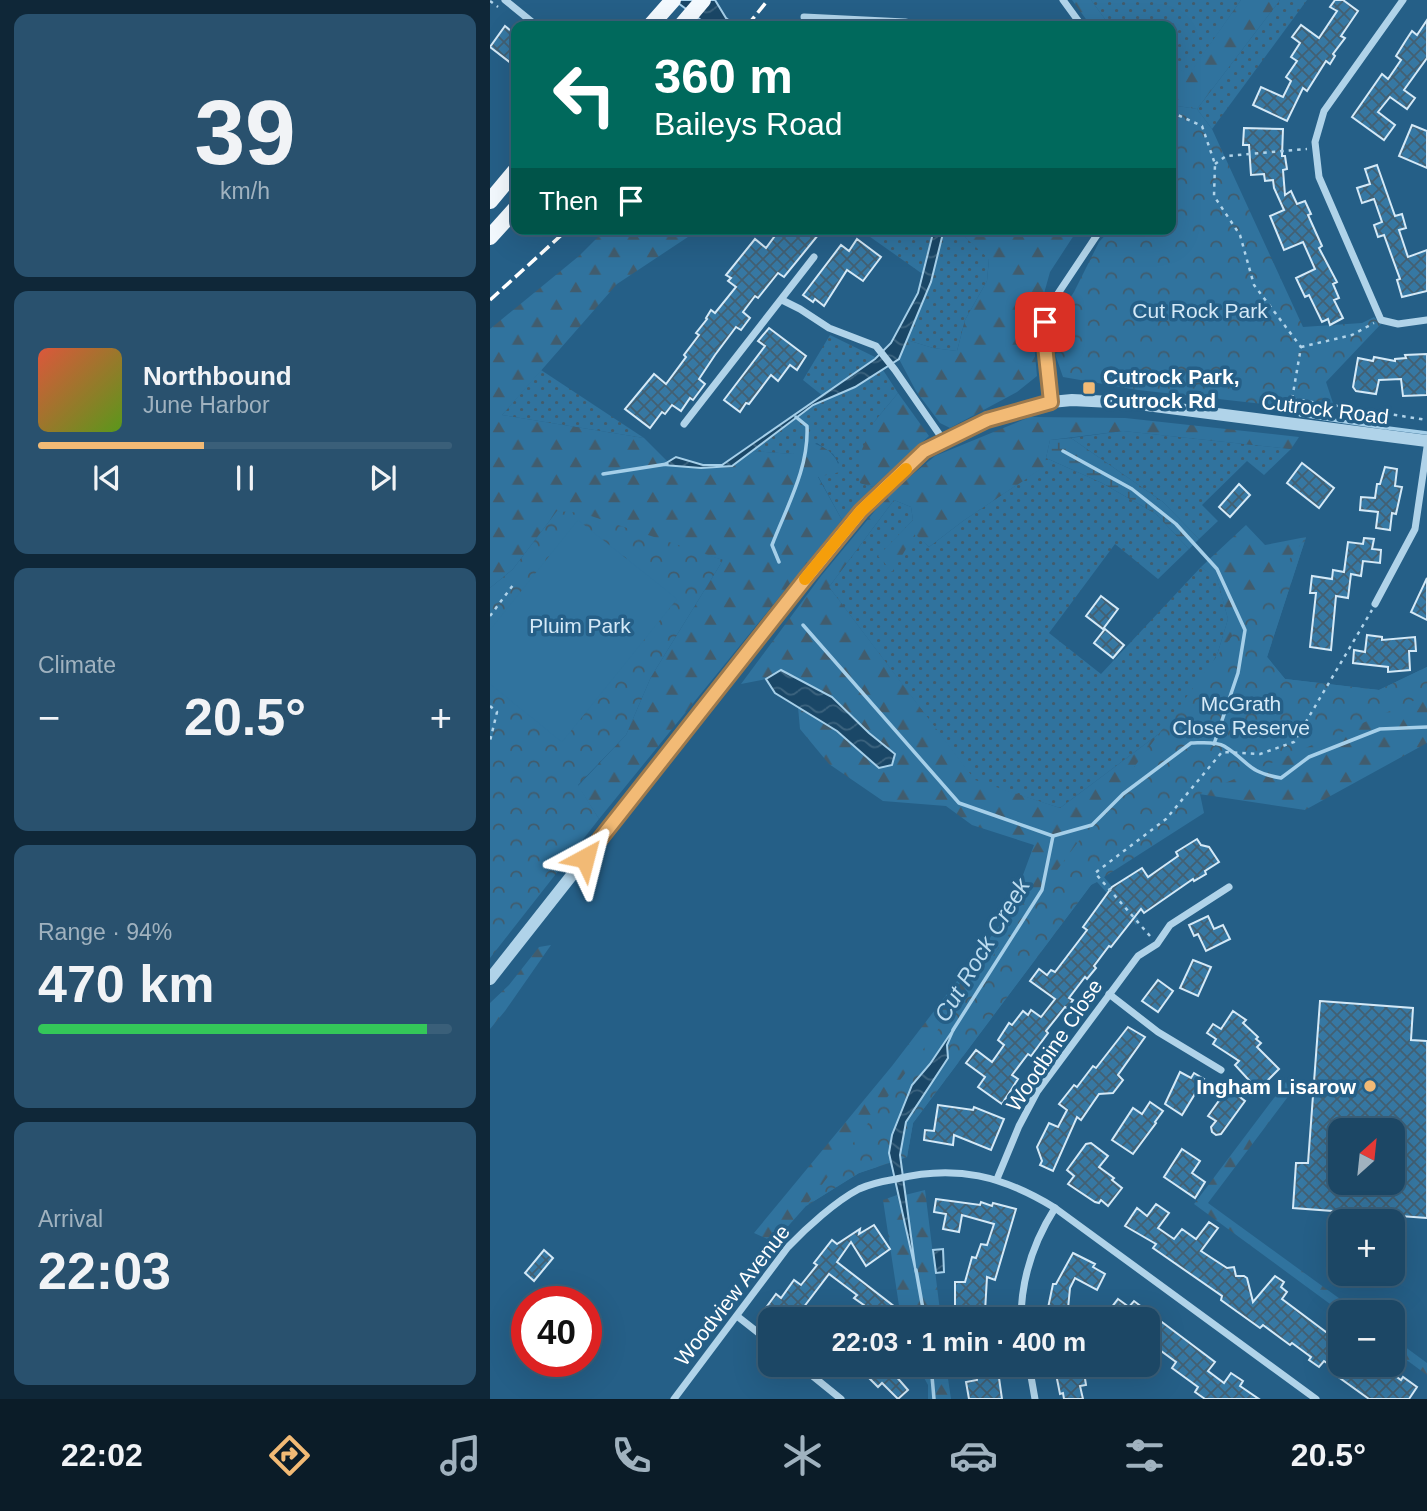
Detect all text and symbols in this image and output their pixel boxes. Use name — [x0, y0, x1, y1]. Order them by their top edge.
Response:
icon: left — [539, 49, 630, 140]
text: 360 m — [654, 49, 793, 103]
text: 39 — [194, 82, 296, 183]
text: Baileys Road — [654, 106, 843, 142]
text: km/h — [220, 178, 270, 204]
icon: arrive — [612, 182, 650, 220]
text: Then — [539, 186, 598, 216]
pin — [1015, 292, 1075, 352]
park label: Cut Rock Park — [1132, 299, 1268, 322]
icon: arrive — [1026, 303, 1064, 341]
text: Northbound — [143, 361, 292, 391]
place label: Cutrock Park, Cutrock Rd — [1103, 365, 1240, 412]
marker: Cutrock Park, Cutrock Rd — [1081, 380, 1097, 396]
street label: Cutrock Road — [1260, 390, 1390, 428]
text: June Harbor — [143, 392, 270, 418]
icon: previous — [88, 459, 126, 497]
icon: pause — [226, 459, 264, 497]
icon: next — [364, 459, 402, 497]
park label: Pluim Park — [529, 614, 631, 637]
text: Climate — [38, 652, 116, 678]
text: 20.5° — [184, 688, 306, 746]
park label: McGrath Close Reserve — [1172, 692, 1310, 739]
text: − — [38, 697, 60, 739]
text: + — [430, 697, 452, 739]
position arrow — [548, 821, 622, 895]
water label: Cut Rock Creek — [929, 872, 1036, 1026]
text: Range · 94% — [38, 919, 172, 945]
text: 470 km — [38, 955, 214, 1013]
street label: Woodbine Close — [1001, 975, 1107, 1115]
place label: Ingham Lisarow — [1196, 1075, 1357, 1098]
marker: Ingham Lisarow — [1362, 1078, 1378, 1094]
north arrow — [1328, 1118, 1405, 1195]
map controls — [1328, 1118, 1405, 1377]
text: Arrival — [38, 1206, 103, 1232]
button: + — [1328, 1209, 1405, 1286]
street label: Woodview Avenue — [670, 1220, 794, 1370]
text: 22:03 — [38, 1242, 171, 1300]
speed limit sign: 40 — [511, 1286, 602, 1377]
button: − — [1328, 1300, 1405, 1377]
text: 22:03 · 1 min · 400 m — [832, 1327, 1086, 1357]
icon: directions — [265, 1431, 314, 1480]
icon: music — [436, 1431, 485, 1480]
icon: phone — [607, 1431, 656, 1480]
icon: climate — [778, 1431, 827, 1480]
icon: car — [949, 1431, 998, 1480]
icon: filters — [1120, 1431, 1169, 1480]
text: 22:02 — [61, 1437, 143, 1473]
text: 20.5° — [1291, 1437, 1366, 1473]

